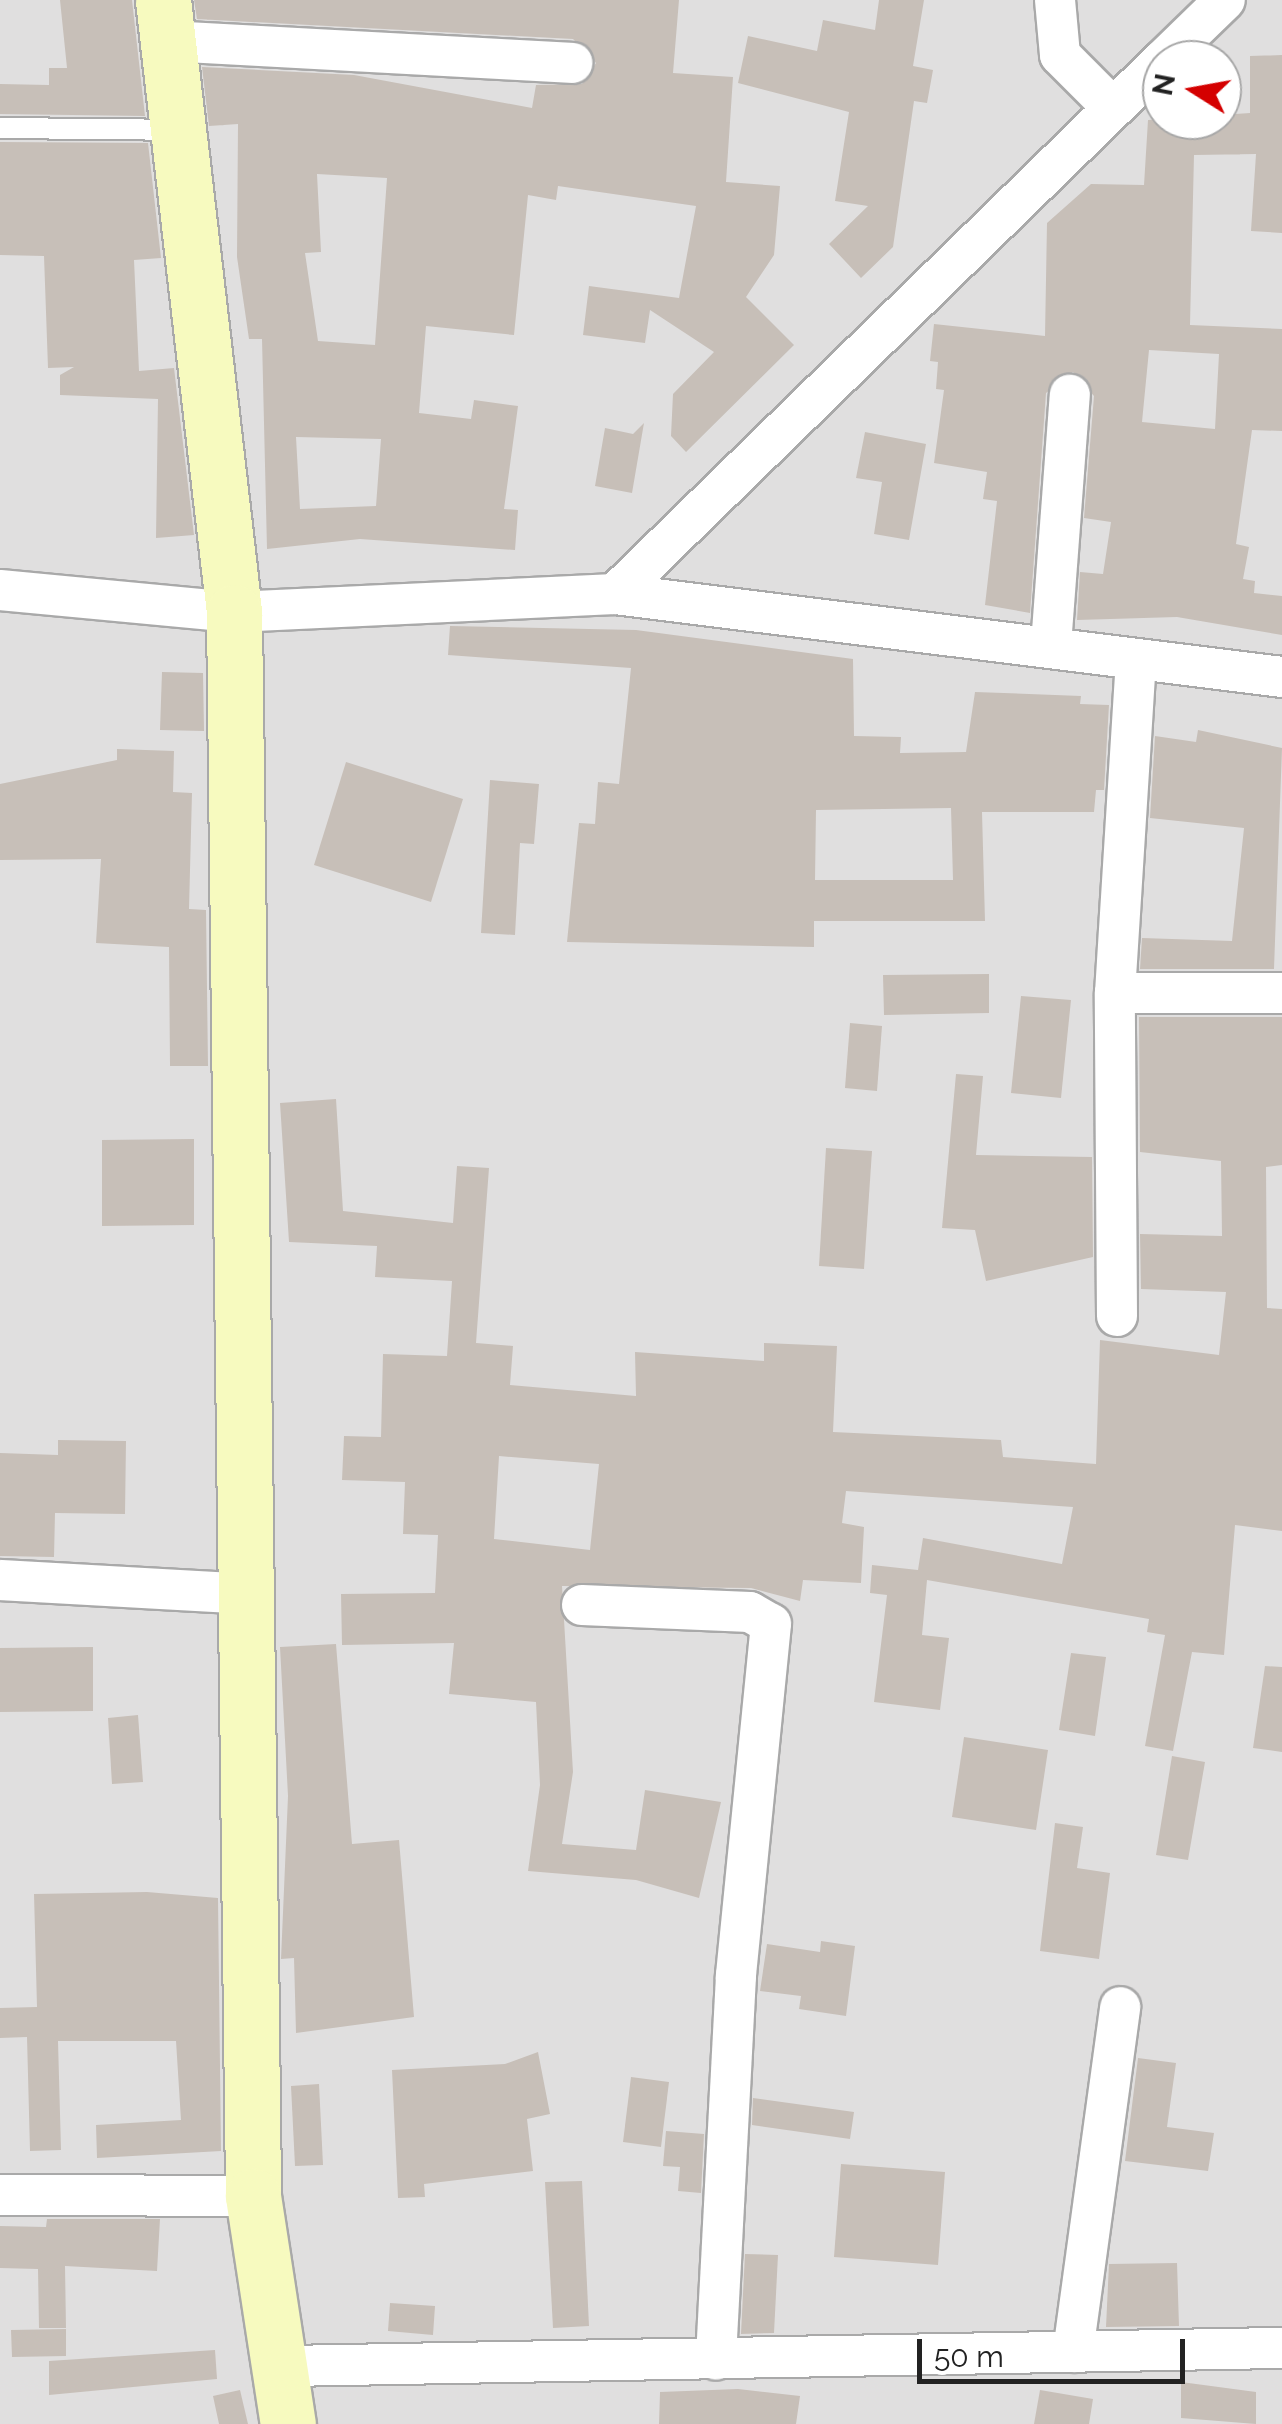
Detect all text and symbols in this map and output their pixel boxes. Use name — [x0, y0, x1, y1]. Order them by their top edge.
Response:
north arrow — [1142, 40, 1242, 140]
text: N — [1146, 71, 1182, 98]
scale bar — [922, 2319, 1190, 2381]
text: 50 m — [934, 2339, 1004, 2374]

